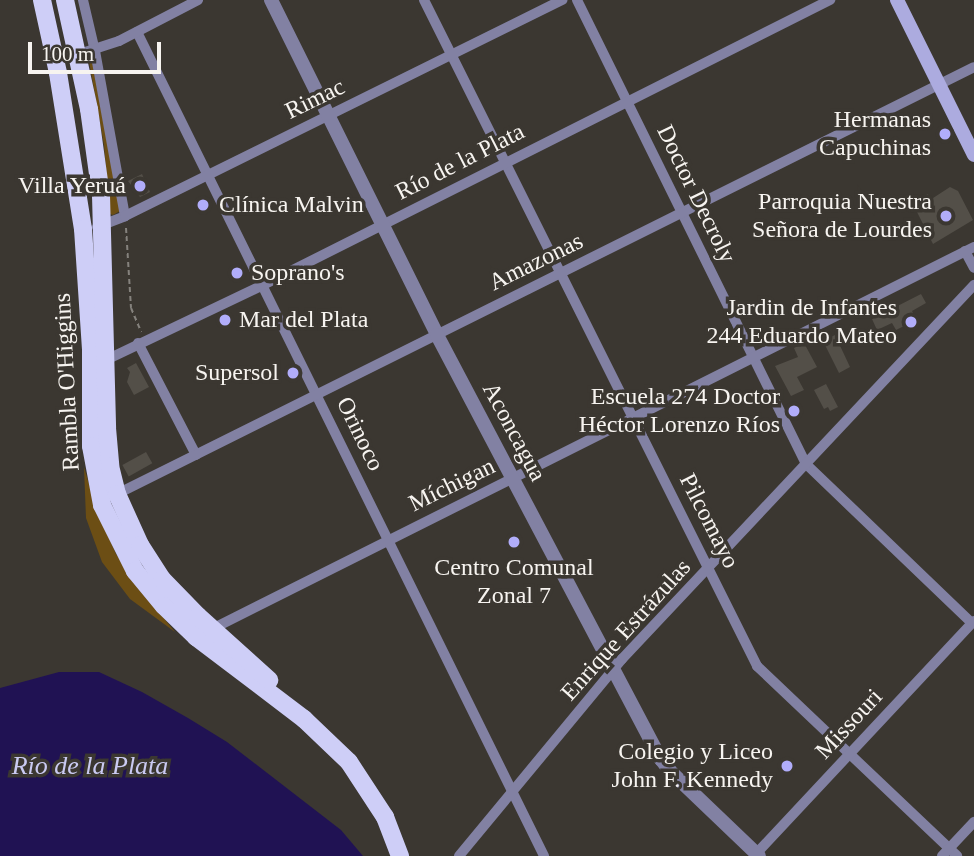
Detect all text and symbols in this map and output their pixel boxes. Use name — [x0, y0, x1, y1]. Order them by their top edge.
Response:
scale bar — [32, 28, 164, 72]
text: 100 m — [41, 42, 94, 66]
street label: Rimac — [281, 72, 349, 126]
place label: Hermanas Capuchinas — [819, 106, 931, 162]
street label: Río de la Plata — [391, 117, 529, 207]
street label: Doctor Decroly — [650, 120, 742, 268]
marker: Hermanas Capuchinas — [937, 126, 953, 142]
place label: Villa Yeruá — [17, 172, 126, 200]
marker: Villa Yeruá — [132, 178, 148, 194]
place label: Parroquia Nuestra Señora de Lourdes — [752, 188, 932, 244]
place label: Clínica Malvin — [219, 191, 364, 219]
marker: Clínica Malvin — [193, 195, 213, 215]
marker: Parroquia Nuestra Señora de Lourdes — [938, 208, 954, 224]
street label: Amazonas — [484, 227, 588, 297]
place label: Soprano's — [251, 259, 345, 287]
marker: Soprano's — [229, 265, 245, 281]
street label: Rambla O'Higgins — [48, 292, 86, 472]
place label: Jardin de Infantes 244 Eduardo Mateo — [706, 294, 897, 350]
place label: Mar del Plata — [239, 306, 368, 334]
marker: Mar del Plata — [217, 312, 233, 328]
marker: Jardin de Infantes 244 Eduardo Mateo — [903, 314, 919, 330]
place label: Supersol — [195, 359, 279, 387]
marker: Supersol — [285, 365, 301, 381]
street label: Aconcagua — [476, 378, 552, 486]
place label: Escuela 274 Doctor Héctor Lorenzo Ríos — [579, 383, 780, 439]
street label: Orinoco — [330, 392, 390, 476]
marker: Escuela 274 Doctor Héctor Lorenzo Ríos — [786, 403, 802, 419]
street label: Míchigan — [404, 452, 500, 518]
street label: Pilcomayo — [673, 469, 745, 573]
marker: Centro Comunal Zonal 7 — [506, 534, 522, 550]
street label: Enrique Estrázulas — [555, 553, 697, 707]
place label: Centro Comunal Zonal 7 — [434, 554, 594, 610]
street label: Missouri — [809, 683, 889, 765]
place label: Colegio y Liceo John F. Kennedy — [612, 738, 773, 794]
water label: Río de la Plata — [12, 750, 168, 782]
marker: Colegio y Liceo John F. Kennedy — [779, 758, 795, 774]

